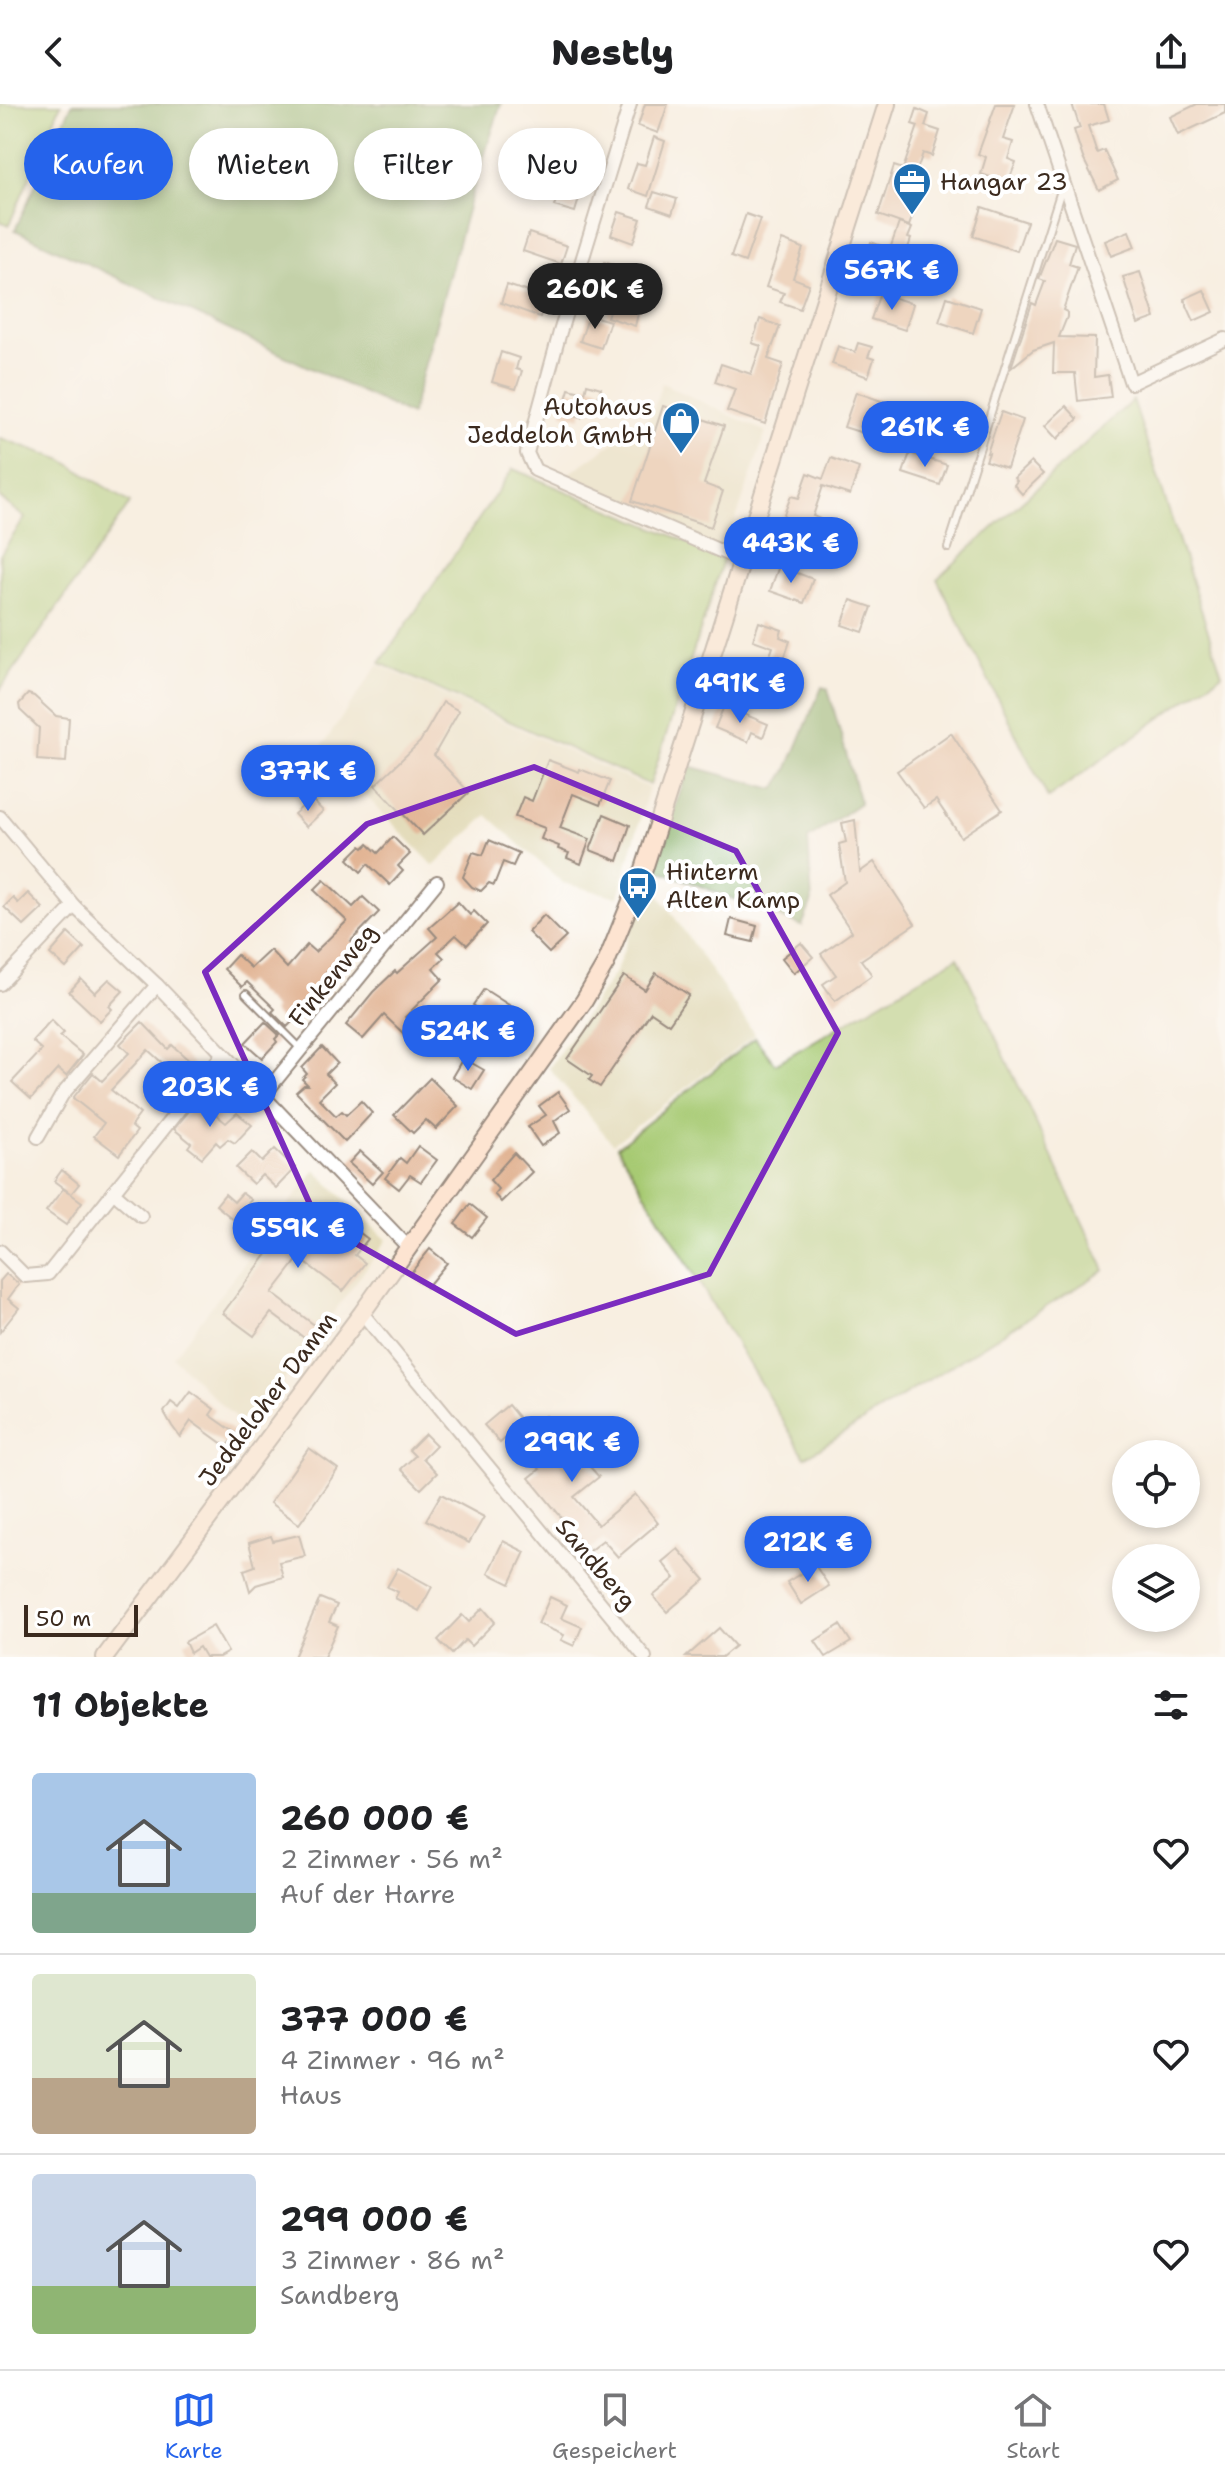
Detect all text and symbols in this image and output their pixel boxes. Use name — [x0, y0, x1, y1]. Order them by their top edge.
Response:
text: Nestly — [551, 28, 674, 77]
icon: back — [32, 30, 76, 74]
icon: share — [1149, 30, 1193, 74]
chip: Kaufen — [24, 128, 173, 200]
chip: Mieten — [189, 128, 338, 200]
chip: Filter — [354, 128, 482, 200]
chip: Neu — [498, 128, 606, 200]
office icon: Hangar 23 — [891, 161, 933, 216]
place label: Hangar 23 — [940, 166, 1068, 198]
pin: 567K € — [827, 244, 957, 312]
text: 567K € — [844, 252, 940, 287]
pin: 260K € — [530, 263, 660, 331]
text: 260K € — [546, 271, 644, 306]
place label: Autohaus Jeddeloh GmbH — [467, 391, 653, 451]
shop icon: Autohaus Jeddeloh GmbH — [660, 400, 702, 455]
pin: 261K € — [860, 401, 990, 469]
text: 261K € — [880, 409, 970, 444]
pin: 443K € — [726, 517, 856, 585]
text: 443K € — [742, 525, 840, 560]
pin: 491K € — [675, 657, 805, 725]
text: 491K € — [694, 665, 786, 700]
pin: 377K € — [243, 745, 373, 813]
text: 377K € — [259, 753, 357, 788]
place label: Hinterm Alten Kamp — [666, 856, 800, 916]
bus stop icon: Hinterm Alten Kamp — [617, 865, 659, 920]
street label: Finkenweg — [282, 917, 384, 1033]
pin: 524K € — [403, 1005, 533, 1073]
text: 524K € — [420, 1013, 516, 1048]
pin: 203K € — [145, 1061, 275, 1129]
text: 203K € — [161, 1069, 259, 1104]
pin: 559K € — [233, 1202, 363, 1270]
text: 559K € — [251, 1210, 345, 1245]
street label: Jeddeloher Damm — [192, 1305, 344, 1493]
pin: 299K € — [507, 1416, 637, 1484]
text: 299K € — [523, 1424, 621, 1459]
map controls — [1112, 1440, 1200, 1632]
button: locate — [1112, 1440, 1200, 1528]
street label: Sandberg — [548, 1512, 644, 1616]
pin: 212K € — [743, 1516, 873, 1584]
text: 212K € — [762, 1524, 854, 1559]
button: layers — [1112, 1544, 1200, 1632]
scale bar — [24, 1601, 138, 1637]
text: 50 m — [36, 1604, 91, 1633]
text: 11 Objekte — [32, 1682, 209, 1728]
icon: filters — [1149, 1683, 1193, 1727]
text: 260 000 € — [280, 1795, 469, 1841]
icon: home — [96, 1805, 192, 1901]
icon: heart — [1149, 1831, 1193, 1875]
text: 2 Zimmer · 56 m² — [280, 1841, 503, 1876]
text: Auf der Harre — [280, 1876, 456, 1911]
text: 377 000 € — [280, 1996, 468, 2042]
icon: home — [96, 2006, 192, 2102]
icon: heart — [1149, 2032, 1193, 2076]
text: 4 Zimmer · 96 m² — [280, 2042, 505, 2077]
text: Haus — [280, 2077, 342, 2112]
text: 299 000 € — [280, 2196, 468, 2242]
icon: home — [96, 2206, 192, 2302]
icon: heart — [1149, 2232, 1193, 2276]
text: 3 Zimmer · 86 m² — [280, 2242, 505, 2277]
text: Sandberg — [280, 2277, 399, 2312]
tab: Karte — [165, 2388, 223, 2465]
tab: Gespeichert — [552, 2388, 677, 2465]
tab: Start — [1006, 2388, 1060, 2465]

